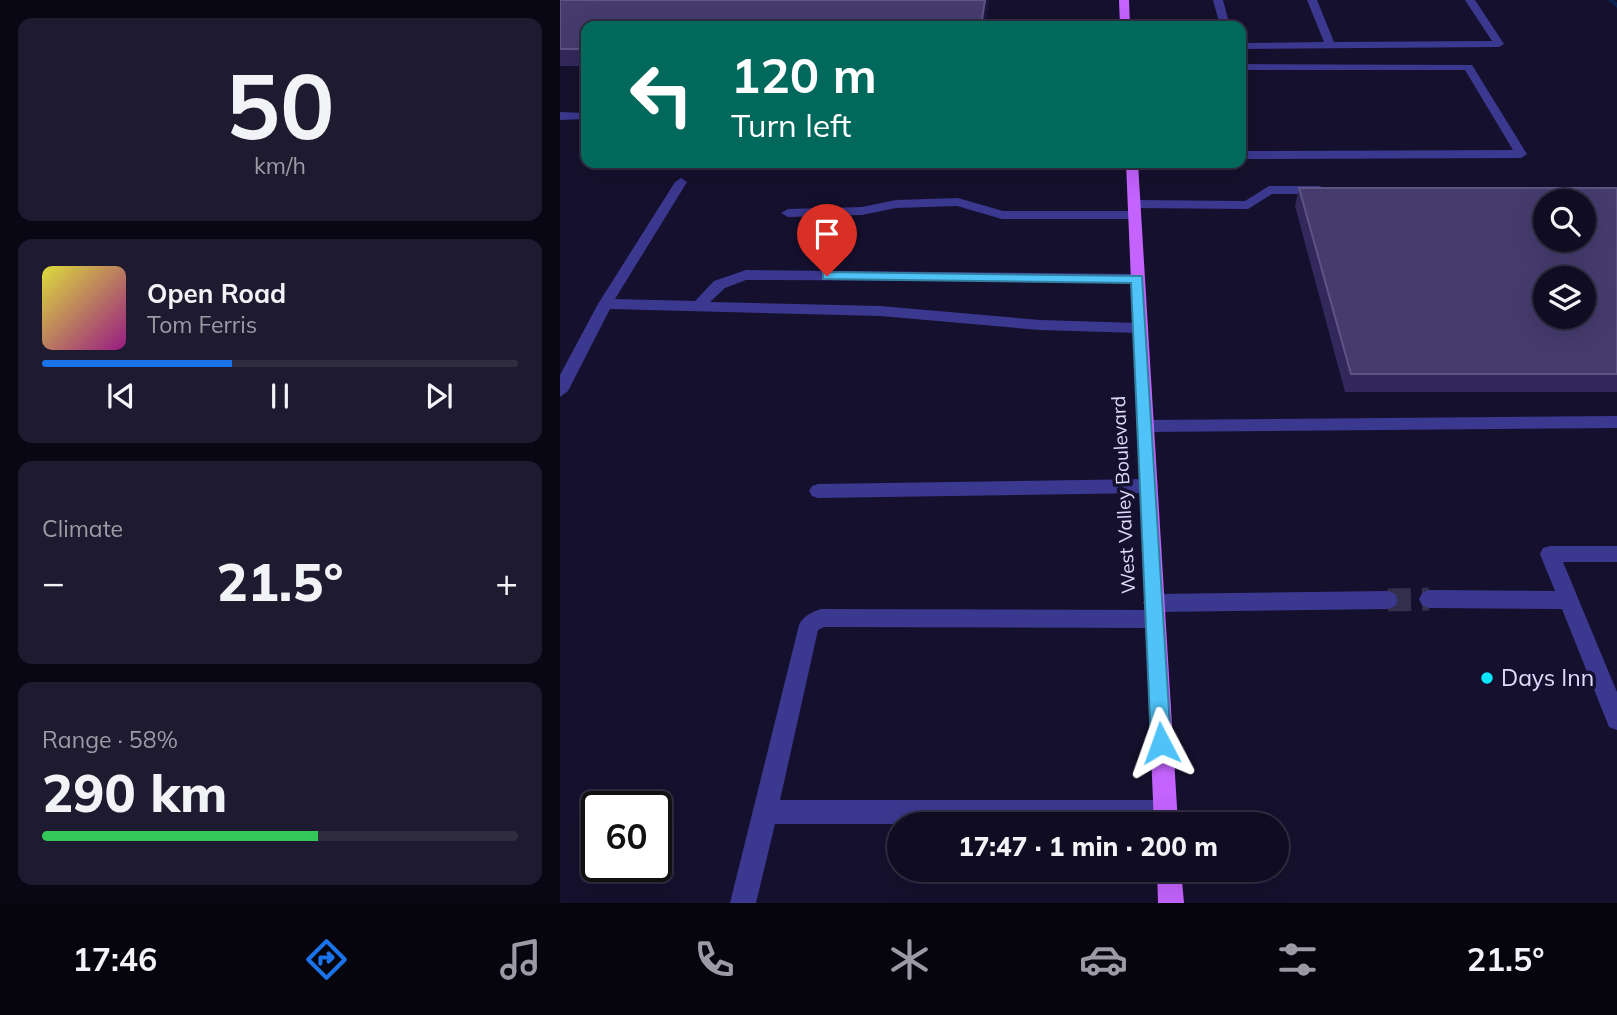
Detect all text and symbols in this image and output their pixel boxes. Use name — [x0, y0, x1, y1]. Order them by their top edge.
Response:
text: 120 m — [731, 44, 877, 105]
text: 50 — [225, 48, 335, 162]
icon: left — [616, 49, 707, 140]
text: Turn left — [731, 105, 851, 145]
text: km/h — [254, 151, 306, 180]
map controls — [1533, 189, 1596, 329]
button: search — [1533, 189, 1596, 252]
pin — [797, 204, 857, 276]
icon: arrive — [808, 215, 846, 253]
button: layers — [1533, 266, 1596, 329]
text: Open Road — [147, 277, 286, 310]
text: Tom Ferris — [147, 310, 257, 339]
icon: previous — [102, 377, 140, 415]
icon: pause — [261, 377, 299, 415]
icon: next — [420, 377, 458, 415]
street label: West Valley Boulevard — [1106, 395, 1140, 595]
text: Climate — [42, 514, 123, 543]
text: 21.5° — [216, 549, 344, 614]
text: − — [42, 558, 65, 606]
text: + — [495, 558, 518, 606]
place label: Days Inn — [1501, 663, 1594, 692]
marker: Days Inn — [1479, 670, 1495, 686]
position arrow — [1124, 706, 1198, 780]
text: Range · 58% — [42, 725, 178, 754]
text: 290 km — [42, 760, 227, 825]
speed limit sign: 60 — [581, 791, 672, 882]
text: 17:47 · 1 min · 200 m — [958, 830, 1218, 863]
icon: directions — [302, 935, 351, 984]
icon: music — [496, 935, 545, 984]
icon: phone — [690, 935, 739, 984]
icon: climate — [885, 935, 934, 984]
icon: car — [1079, 935, 1128, 984]
icon: filters — [1273, 935, 1322, 984]
text: 17:46 — [73, 939, 157, 979]
text: 21.5° — [1467, 939, 1544, 979]

